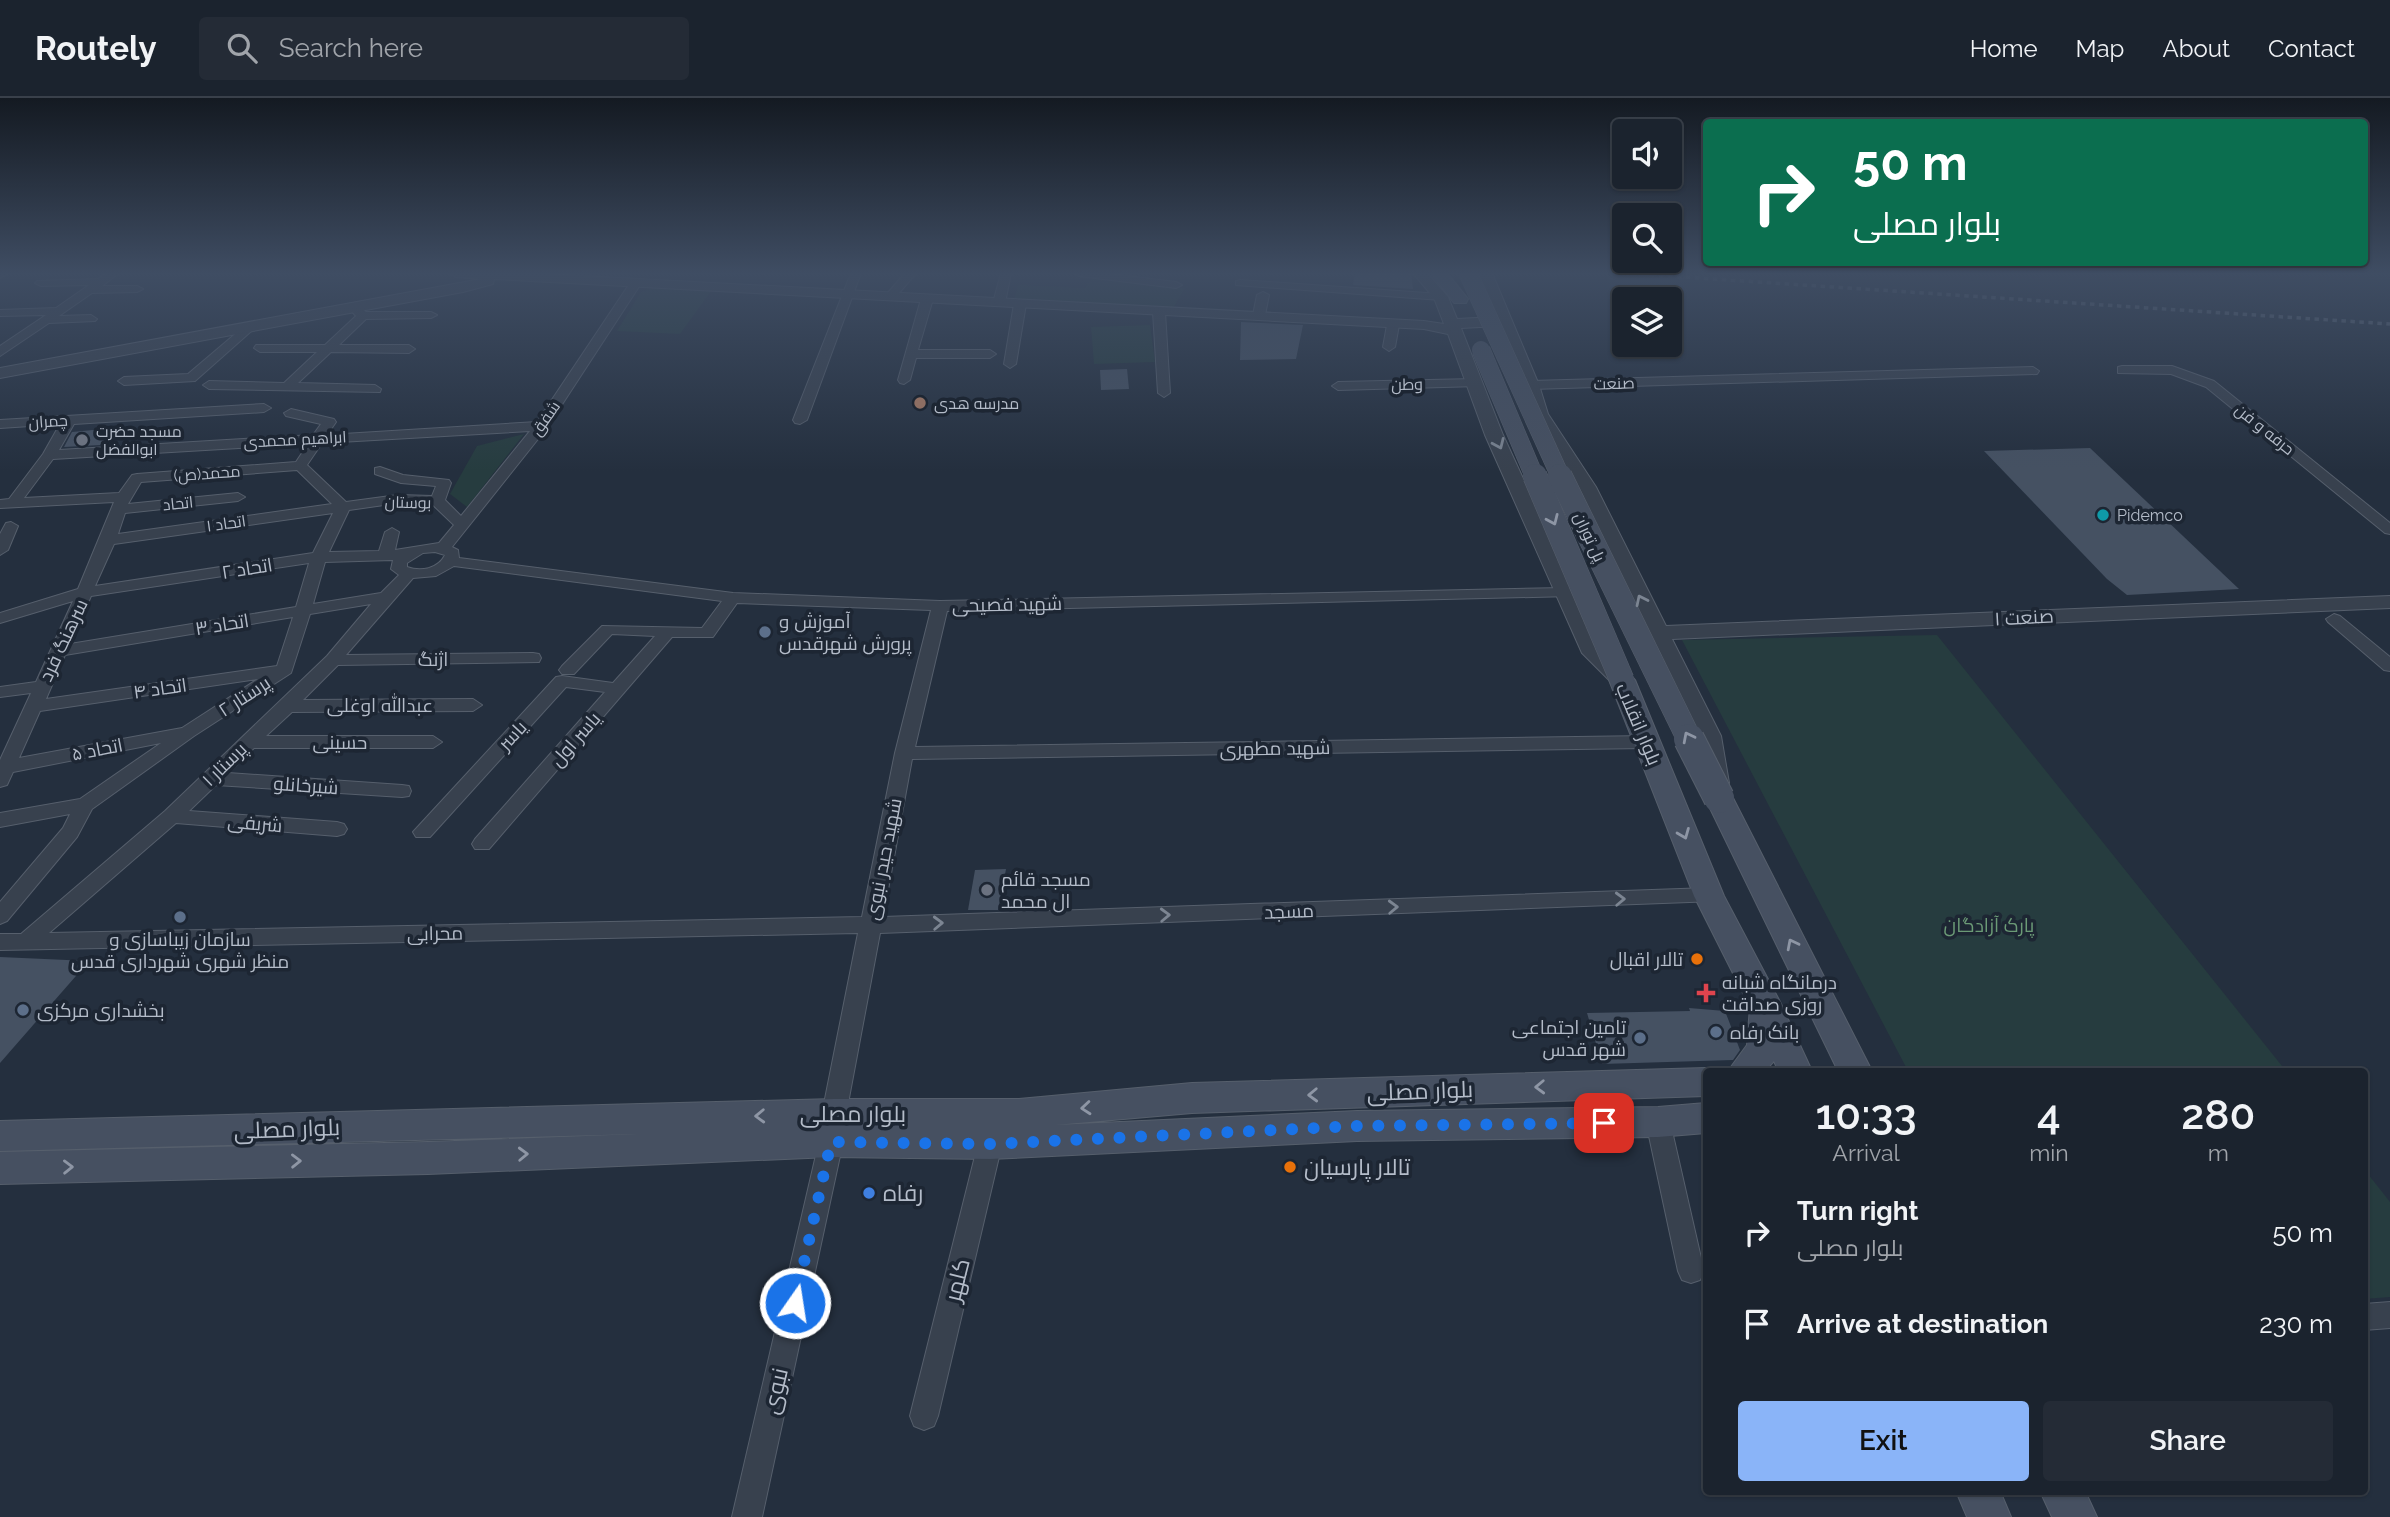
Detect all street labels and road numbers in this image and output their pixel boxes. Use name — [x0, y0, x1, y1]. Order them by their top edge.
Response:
street label: صنعت — [1593, 373, 1635, 394]
street label: وطن — [1391, 375, 1423, 395]
street label: شفق — [527, 397, 565, 440]
street label: حرفه و فن — [2231, 400, 2298, 460]
street label: چمران — [28, 411, 69, 434]
street label: ابراهیم محمدی — [243, 427, 347, 454]
street label: محمد(ص) — [173, 462, 241, 486]
street label: اتحاد — [162, 492, 194, 515]
street label: بوستان — [384, 493, 432, 513]
street label: پل توران — [1568, 510, 1609, 566]
street label: اتحاد ۱ — [205, 511, 247, 536]
street label: اتحاد ۲ — [220, 553, 274, 583]
street label: شهید فصیحی — [952, 592, 1062, 617]
street label: سرهنگ فرد — [34, 595, 93, 685]
street label: صنعت ۱ — [1994, 604, 2054, 630]
street label: اتحاد ۳ — [194, 609, 250, 639]
street label: اژنگ — [418, 648, 448, 671]
street label: پرستار ۲ — [214, 671, 275, 723]
street label: اتحاد ۴ — [132, 673, 188, 703]
street label: بلوار انقلاب — [1611, 680, 1666, 769]
street label: عبدالله اوغلی — [327, 693, 433, 717]
street label: یاسر اول — [545, 707, 605, 771]
street label: یاسر — [492, 716, 532, 756]
street label: حسینی — [313, 731, 367, 754]
street label: اتحاد ۵ — [70, 733, 124, 765]
street label: شهید مطهری — [1220, 736, 1330, 761]
street label: پرستار ۱ — [197, 738, 252, 792]
street label: شیرخانلو — [273, 772, 339, 799]
street label: شهید حیدر نبوی — [860, 796, 907, 922]
street label: شریفی — [227, 810, 283, 837]
street label: مسجد — [1264, 899, 1314, 923]
street label: محرابی — [407, 922, 463, 945]
street label: بلوار مصلی — [1366, 1075, 1474, 1107]
street label: بلوار مصلی — [800, 1100, 906, 1128]
street label: بلوار مصلی — [233, 1113, 341, 1145]
street label: کلهر — [938, 1255, 976, 1306]
street label: نبوی — [756, 1365, 794, 1417]

